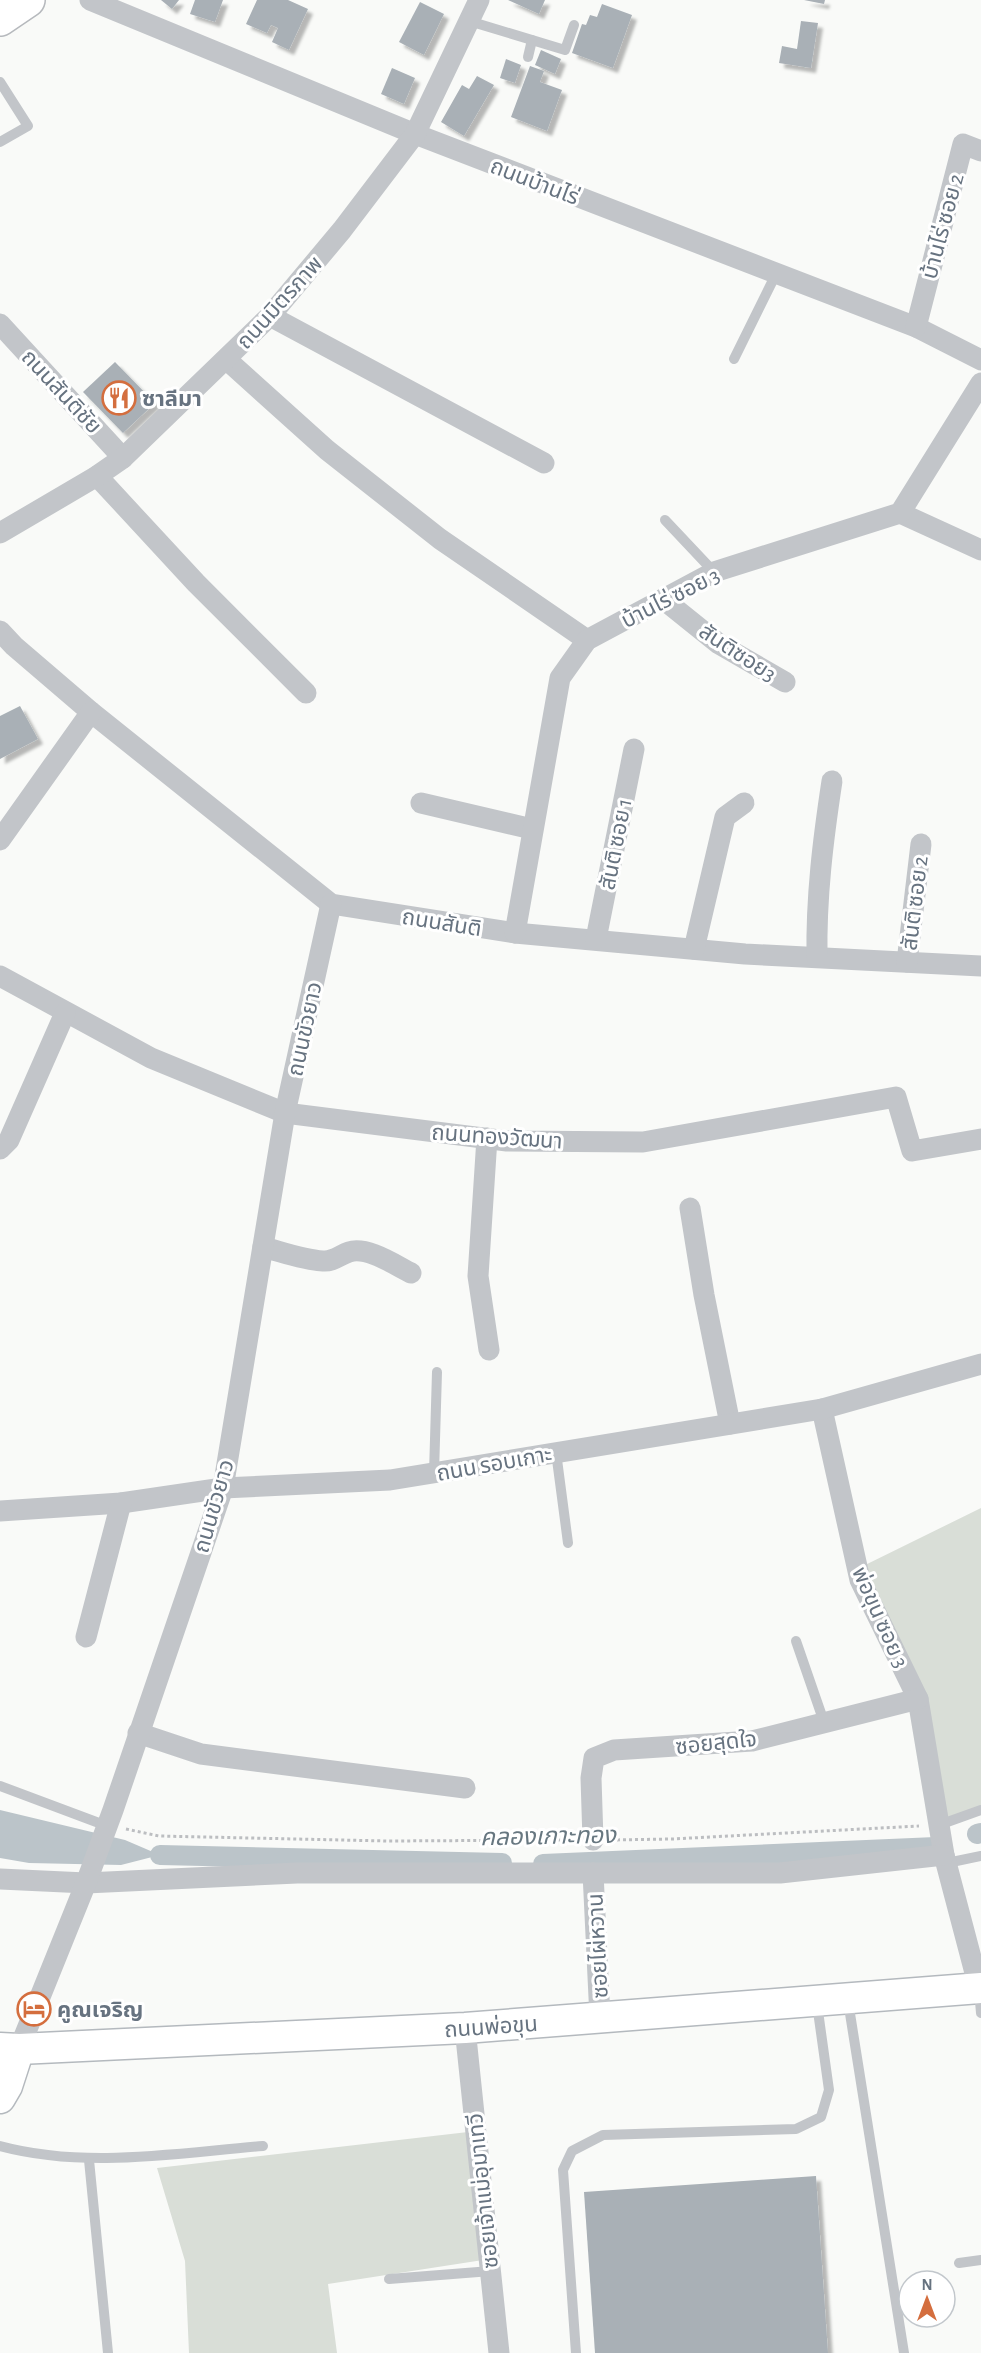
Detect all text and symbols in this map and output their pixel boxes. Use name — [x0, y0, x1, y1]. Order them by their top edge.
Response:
street label: ถนนบ้านไร่ — [487, 154, 582, 209]
street label: บ้านไร่ ซอย 2 — [917, 171, 968, 281]
street label: ถนนมิตรภาพ — [233, 252, 327, 353]
street label: ถนนสันติชัย — [17, 346, 105, 438]
restaurant icon: ซาลีมา — [101, 380, 137, 416]
place label: ซาลีมา — [142, 388, 202, 410]
street label: บ้านไร่ ซอย 3 — [617, 563, 723, 632]
street label: สันติซอย3 — [695, 620, 780, 686]
street label: สันติ ซอย 1 — [596, 797, 636, 892]
street label: สันติ ซอย 2 — [898, 855, 932, 952]
street label: ถนนสันติ — [400, 906, 483, 940]
street label: ถนนขัวยาว — [284, 980, 326, 1078]
street label: ถนนทองวัฒนา — [431, 1121, 563, 1153]
street label: ถนน รอบเกาะ — [435, 1443, 553, 1485]
street label: ถนนขัวยาว — [190, 1457, 238, 1555]
street label: พ่อขุน ซอย 3 — [846, 1563, 913, 1672]
street label: ซอยสุดใจ — [674, 1728, 758, 1760]
water label: คลองเกาะทอง — [480, 1824, 617, 1850]
street label: ซอยไผ่หวาน — [583, 1893, 612, 1999]
hotel icon: คูณเจริญ — [16, 1991, 52, 2027]
place label: คูณเจริญ — [57, 1999, 143, 2023]
street label: ถนนพ่อขุน — [444, 2012, 539, 2043]
street label: ซอยเจ้าแม่อุมาเทวี — [463, 2112, 504, 2270]
north arrow — [897, 2269, 957, 2329]
text: N — [921, 2277, 933, 2293]

